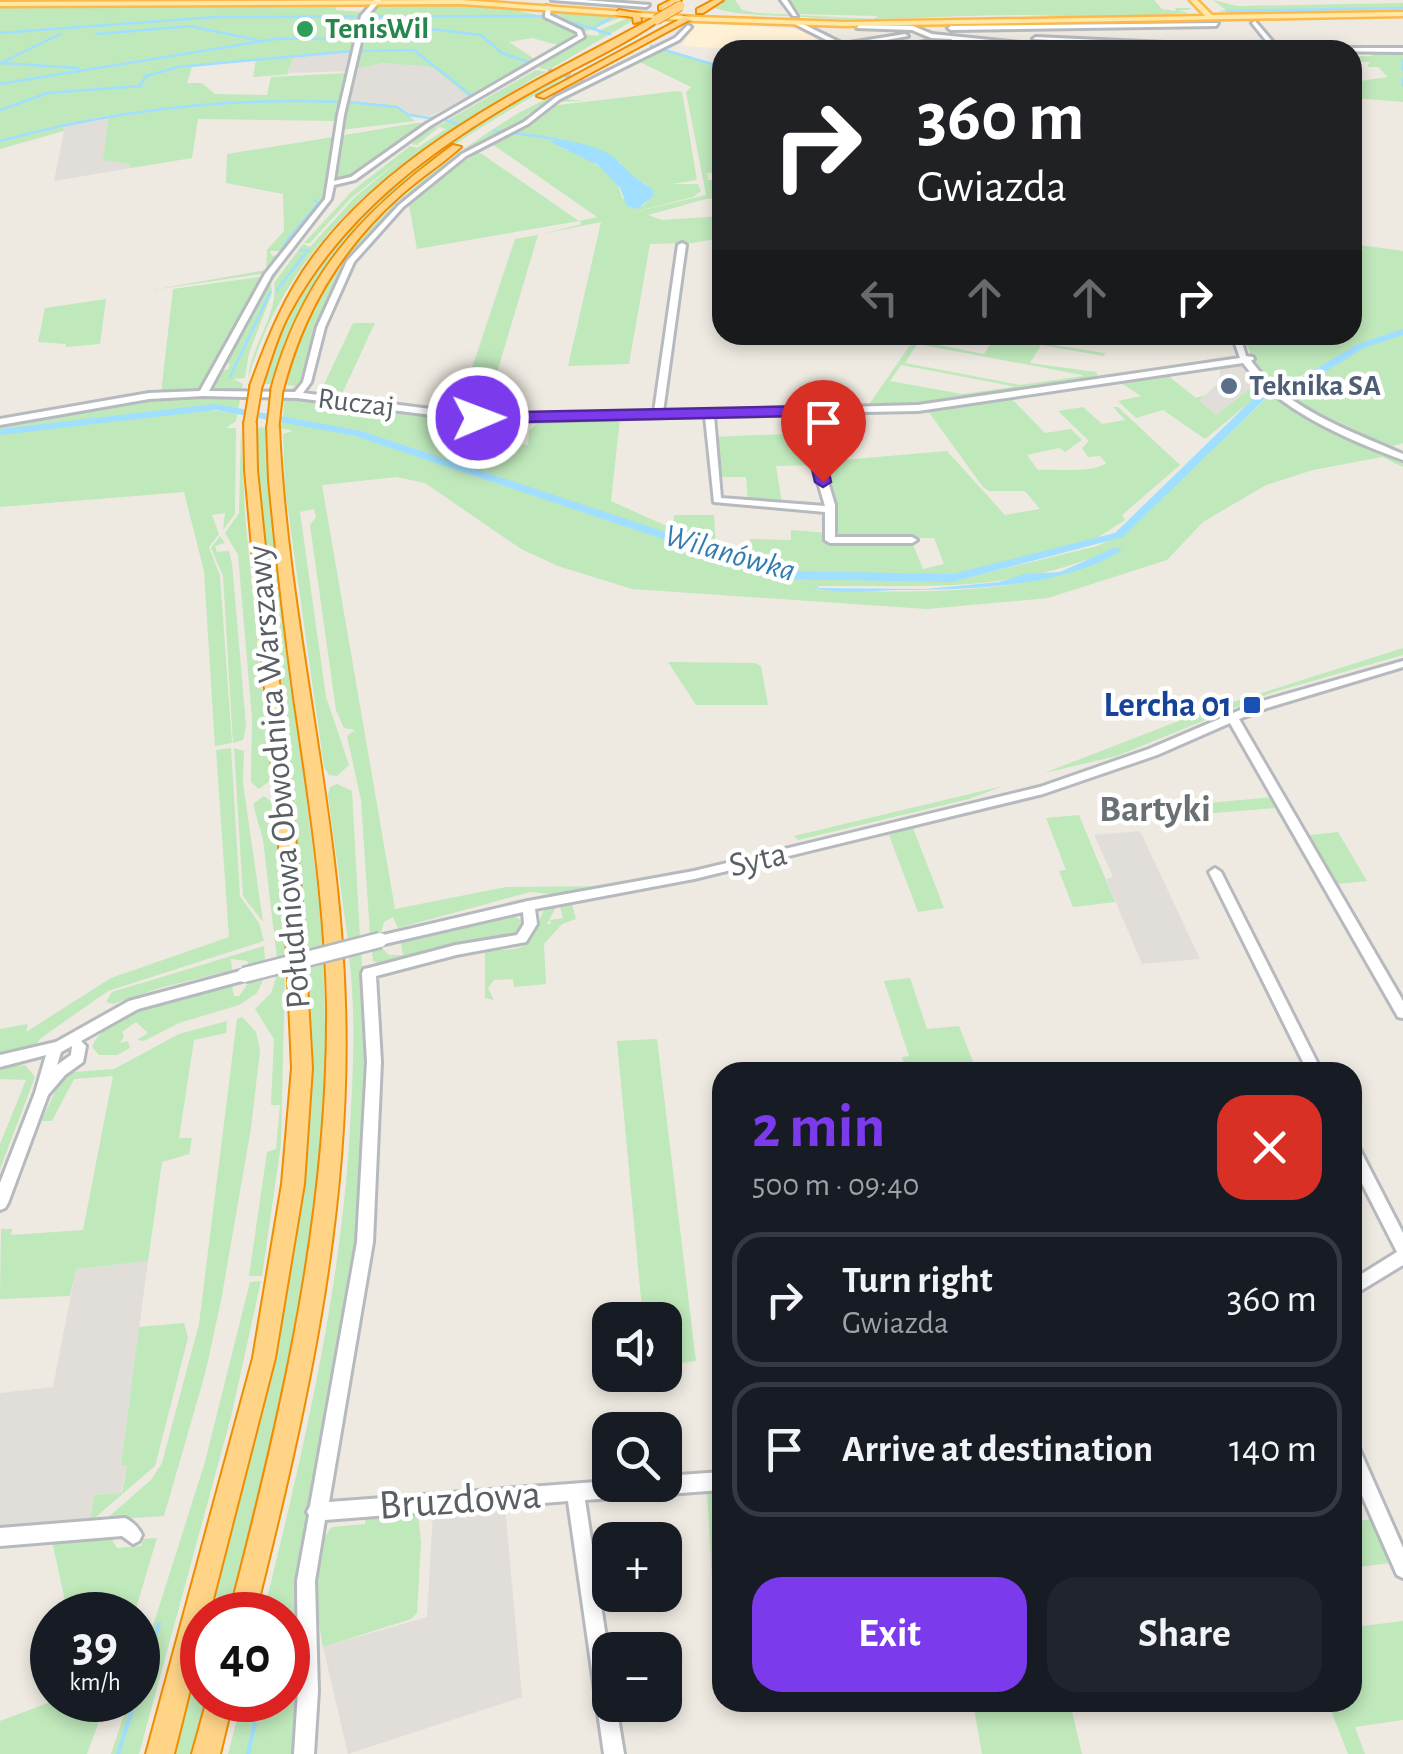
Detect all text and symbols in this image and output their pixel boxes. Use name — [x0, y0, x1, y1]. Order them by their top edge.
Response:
place label: TenisWil — [325, 14, 429, 44]
marker: TenisWil — [294, 18, 316, 40]
icon: right — [752, 80, 882, 210]
text: 360 m — [917, 83, 1085, 153]
text: Gwiazda — [917, 165, 1067, 210]
icon: left — [852, 270, 907, 325]
icon: ahead — [957, 270, 1012, 325]
icon: ahead — [1062, 270, 1117, 325]
icon: right — [1167, 270, 1222, 325]
position arrow — [426, 366, 530, 470]
place label: Teknika SA — [1249, 371, 1381, 401]
marker: Teknika SA — [1218, 375, 1240, 397]
pin — [781, 380, 866, 483]
street label: Ruczaj — [316, 383, 396, 423]
icon: arrive — [796, 395, 851, 450]
water label: Wilanówka — [661, 519, 799, 587]
street label: Południowa Obwodnica Warszawy — [241, 544, 317, 1010]
place label: Lercha 01 — [1103, 688, 1232, 723]
marker: Lercha 01 — [1241, 694, 1263, 716]
district label: Bartyki — [1099, 791, 1211, 829]
street label: Syta — [726, 836, 790, 884]
button: close — [1217, 1095, 1322, 1200]
text: 2 min — [752, 1098, 885, 1158]
text: 500 m · 09:40 — [752, 1169, 920, 1201]
text: Turn right — [842, 1262, 992, 1300]
icon: right — [757, 1272, 812, 1327]
text: 360 m — [1227, 1281, 1317, 1319]
map controls — [592, 1302, 682, 1722]
button: sound — [592, 1302, 682, 1392]
text: Gwiazda — [842, 1307, 949, 1339]
button: search — [592, 1412, 682, 1502]
icon: arrive — [757, 1422, 812, 1477]
text: Arrive at destination — [842, 1431, 1153, 1469]
text: 140 m — [1229, 1431, 1317, 1469]
street label: Bruzdowa — [377, 1473, 543, 1527]
button: + — [592, 1522, 682, 1612]
button: Exit — [752, 1577, 1027, 1692]
button: Share — [1047, 1577, 1322, 1692]
speed limit sign: 40 — [180, 1592, 310, 1722]
text: 39 — [72, 1620, 118, 1670]
button: − — [592, 1632, 682, 1722]
text: km/h — [69, 1670, 121, 1695]

